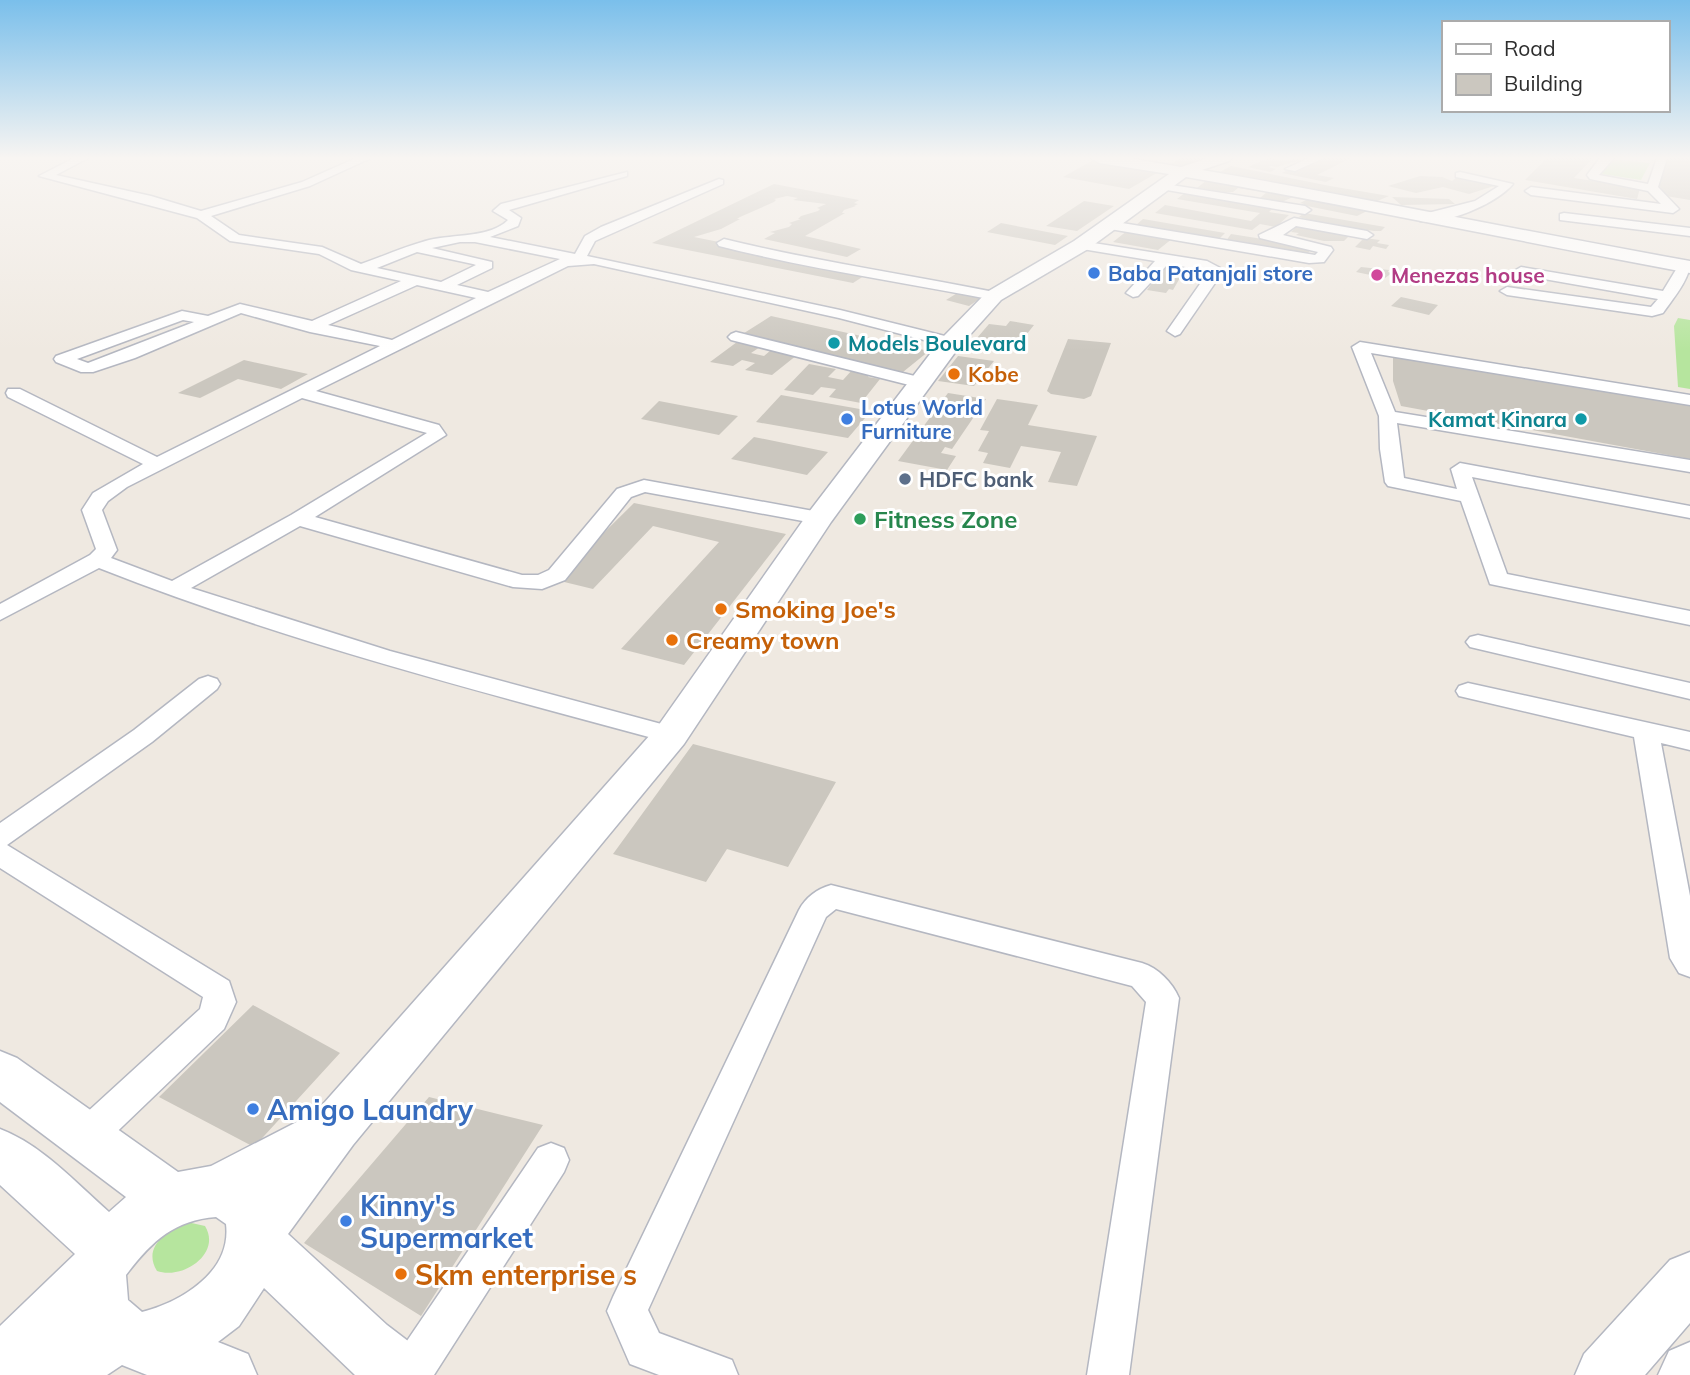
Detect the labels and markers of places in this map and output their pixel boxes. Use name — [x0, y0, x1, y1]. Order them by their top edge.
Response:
place label: Baba Patanjali store — [1108, 260, 1313, 286]
place label: Menezas house — [1391, 262, 1545, 288]
marker: Baba Patanjali store — [1086, 265, 1102, 281]
marker: Menezas house — [1369, 267, 1385, 283]
place label: Models Boulevard — [848, 330, 1027, 356]
marker: Models Boulevard — [826, 335, 842, 351]
place label: Kobe — [968, 361, 1019, 387]
marker: Kobe — [946, 366, 962, 382]
place label: Lotus World Furniture — [861, 394, 983, 444]
place label: Kamat Kinara — [1428, 406, 1567, 432]
marker: Lotus World Furniture — [839, 411, 855, 427]
marker: Kamat Kinara — [1573, 411, 1589, 427]
place label: HDFC bank — [919, 466, 1034, 492]
marker: HDFC bank — [897, 471, 913, 487]
place label: Fitness Zone — [874, 504, 1017, 534]
marker: Fitness Zone — [852, 511, 868, 527]
place label: Smoking Joe's — [735, 594, 896, 624]
marker: Smoking Joe's — [713, 601, 729, 617]
place label: Creamy town — [686, 625, 839, 655]
marker: Creamy town — [664, 632, 680, 648]
place label: Amigo Laundry — [267, 1092, 474, 1127]
marker: Amigo Laundry — [245, 1101, 261, 1117]
place label: Kinny's Supermarket — [360, 1188, 533, 1255]
marker: Kinny's Supermarket — [338, 1213, 354, 1229]
place label: Skm enterprise s — [415, 1257, 637, 1292]
marker: Skm enterprise s — [393, 1266, 409, 1282]

